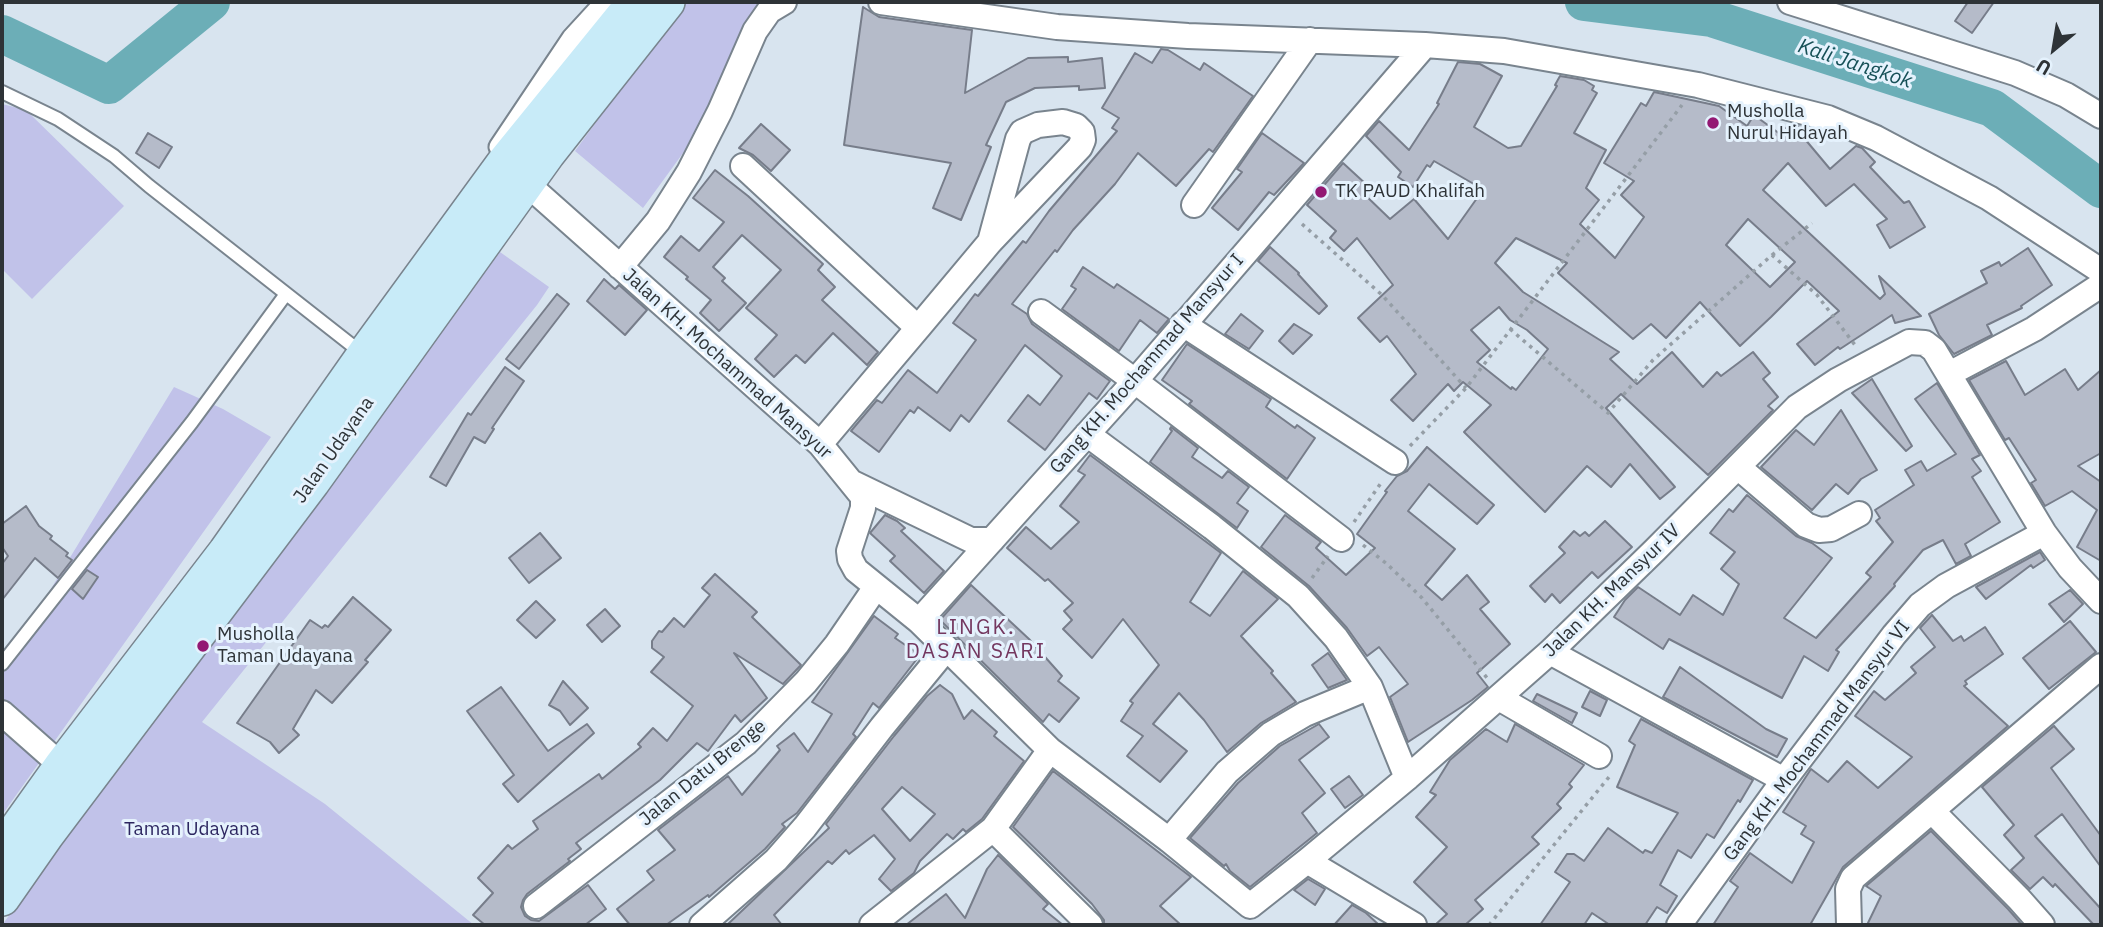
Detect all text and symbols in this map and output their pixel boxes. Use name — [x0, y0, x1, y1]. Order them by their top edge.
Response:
north arrow — [2019, 14, 2089, 84]
water label: Kali Jangkok — [1795, 34, 1915, 94]
text: U — [2032, 53, 2055, 81]
place label: Musholla Nurul Hidayah — [1727, 101, 1848, 145]
marker: Musholla Nurul Hidayah — [1705, 115, 1721, 131]
place label: TK PAUD Khalifah — [1335, 181, 1485, 203]
marker: TK PAUD Khalifah — [1313, 184, 1329, 200]
street label: Gang KH. Mochammad Mansyur I — [1045, 249, 1249, 479]
street label: Jalan KH. Mochammad Mansyur — [618, 264, 836, 464]
street label: Jalan Udayana — [289, 392, 379, 508]
street label: Jalan KH. Mansyur IV — [1539, 520, 1685, 662]
district label: LINGK. DASAN SARI — [907, 615, 1045, 665]
street label: Gang KH. Mochammad Mansyur VI — [1719, 616, 1915, 866]
place label: Musholla Taman Udayana — [217, 624, 353, 668]
marker: Musholla Taman Udayana — [195, 638, 211, 654]
street label: Jalan Datu Brenge — [635, 715, 771, 831]
park label: Taman Udayana — [124, 819, 260, 841]

